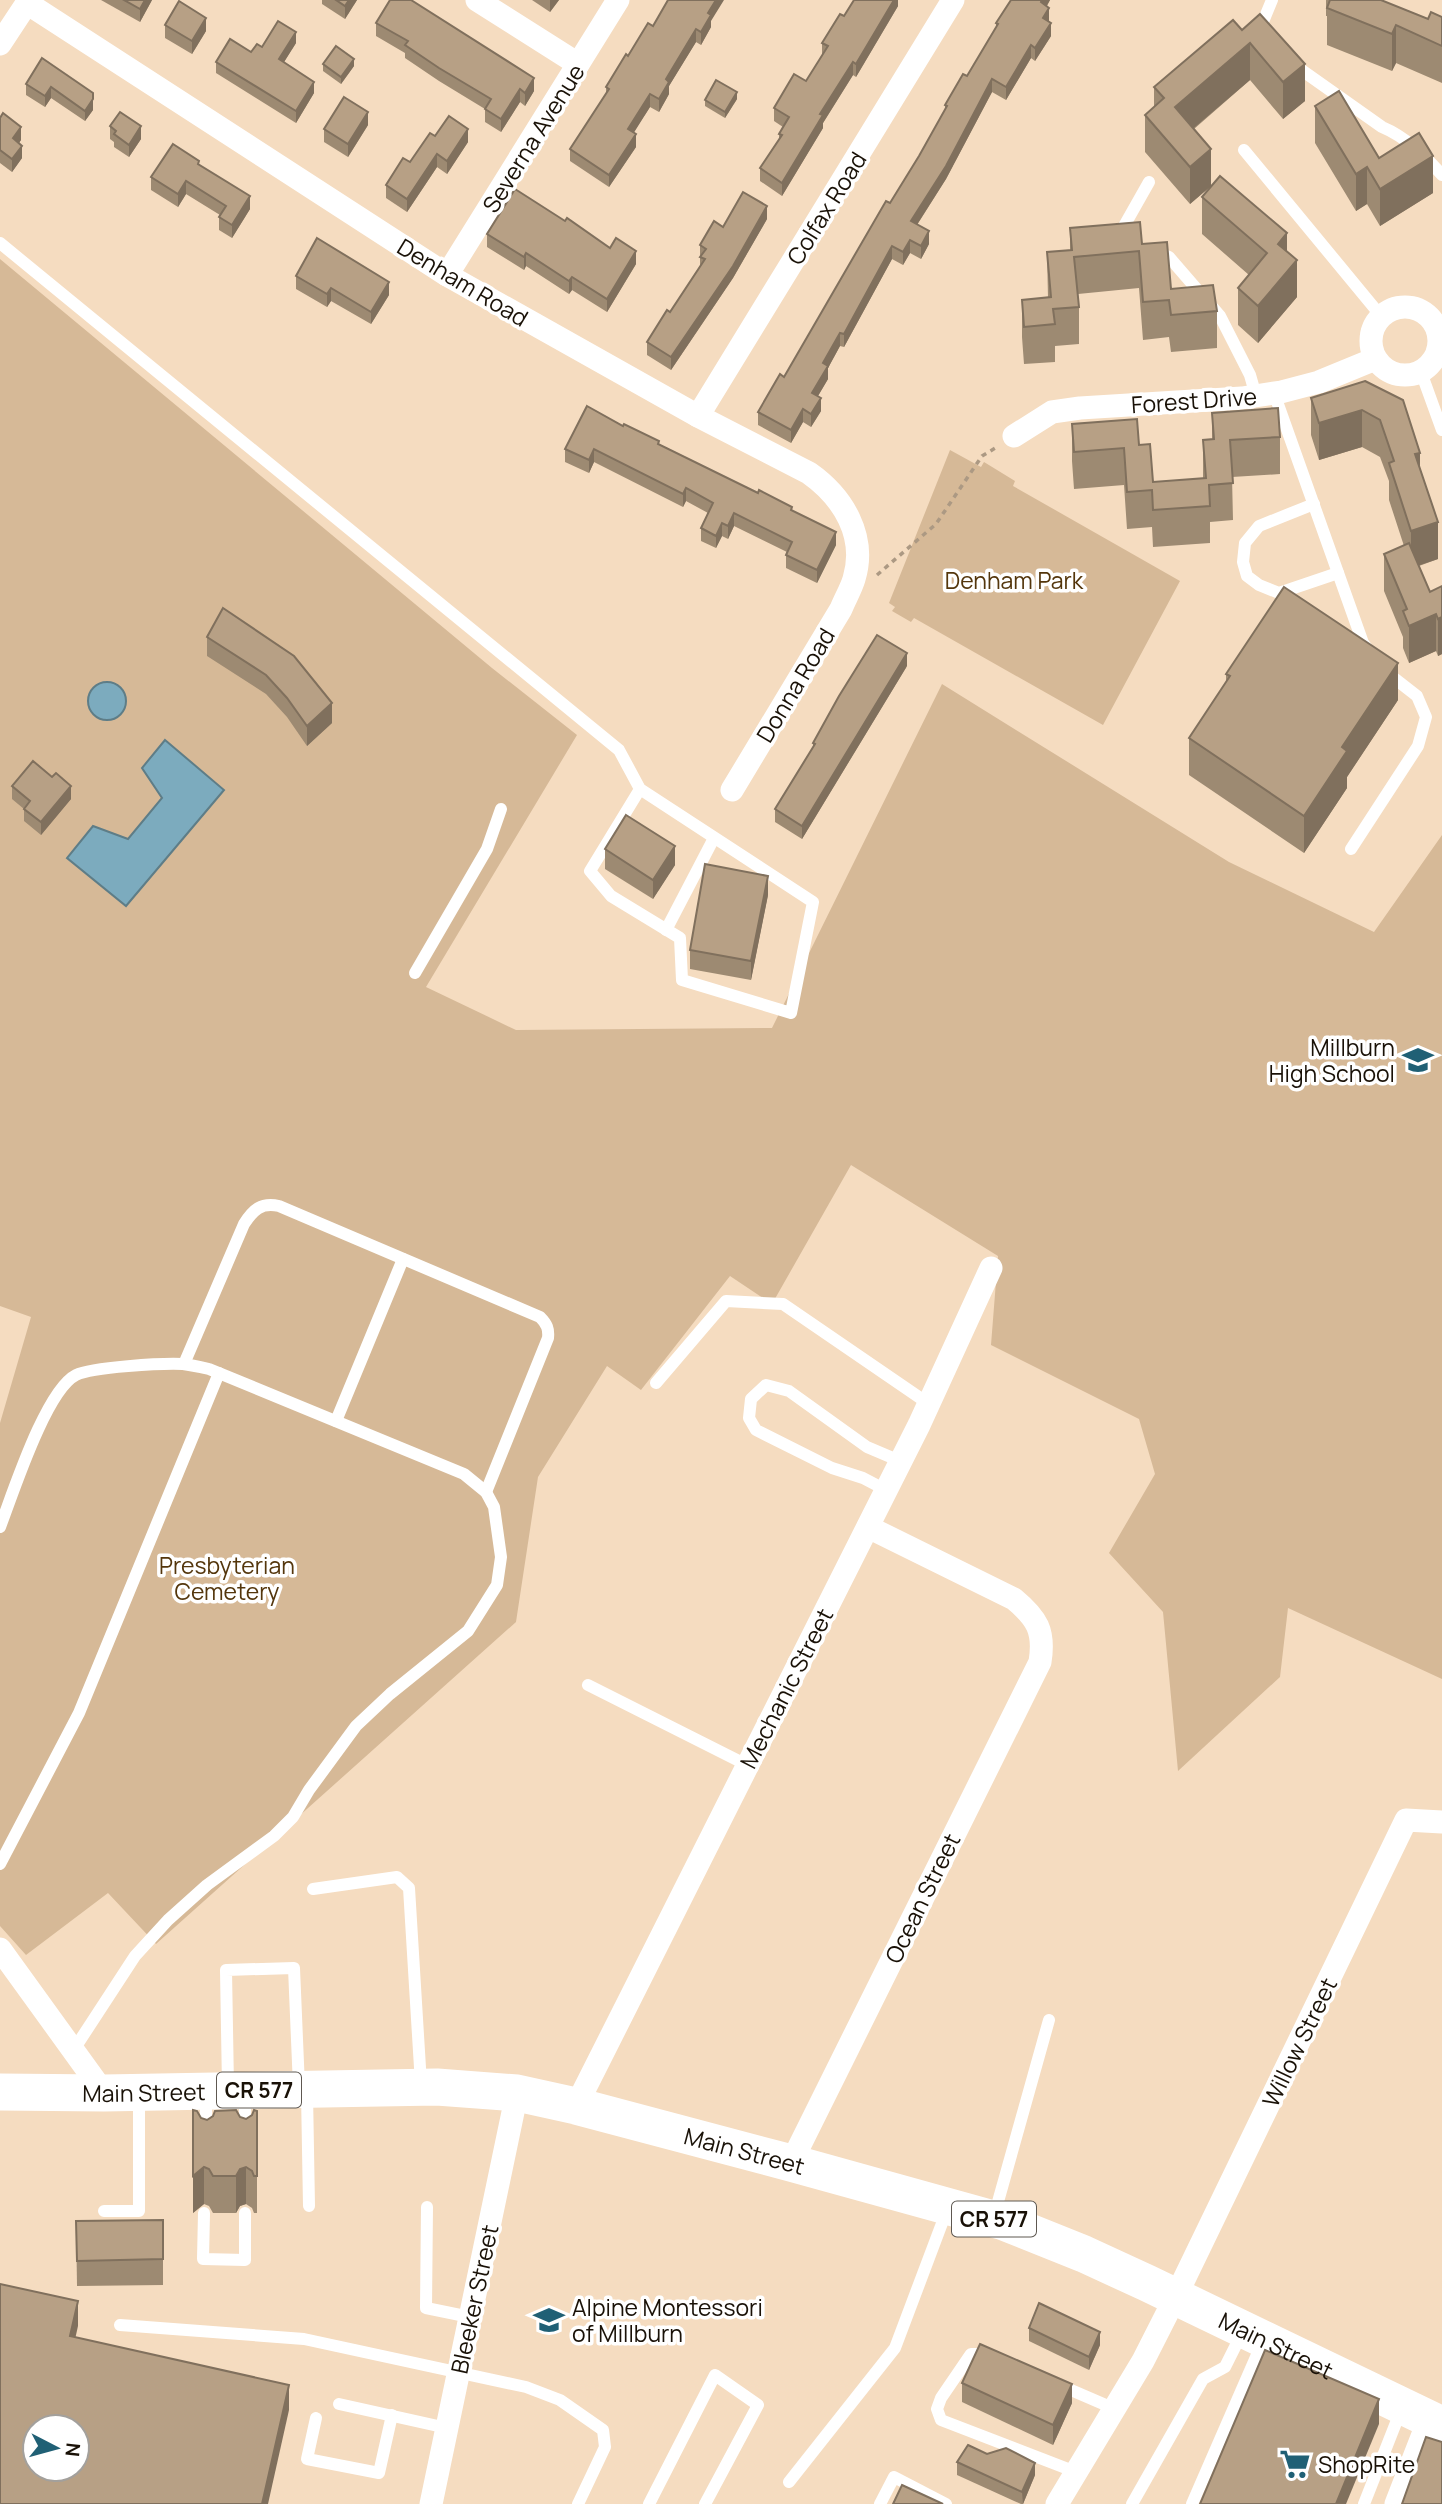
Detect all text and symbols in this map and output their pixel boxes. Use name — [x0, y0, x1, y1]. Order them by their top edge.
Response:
street label: Severna Avenue — [474, 57, 592, 219]
street label: Colfax Road — [779, 146, 873, 270]
street label: Denham Road — [392, 230, 534, 334]
street label: Forest Drive — [1130, 380, 1258, 420]
park label: Denham Park — [945, 564, 1084, 596]
street label: Donna Road — [748, 622, 842, 748]
place label: Millburn High School — [1269, 1031, 1395, 1089]
school or university icon: Millburn High School — [1401, 1043, 1435, 1077]
park label: Presbyterian Cemetery — [159, 1549, 295, 1607]
street label: Mechanic Street — [732, 1602, 840, 1774]
street label: Ocean Street — [877, 1828, 967, 1968]
street label: Willow Street — [1254, 1972, 1344, 2112]
road number: CR 577 — [217, 2072, 301, 2108]
street label: Main Street — [82, 2075, 206, 2109]
street label: Main Street — [681, 2119, 808, 2182]
road number: CR 577 — [952, 2202, 1036, 2236]
street label: Bleeker Street — [443, 2222, 505, 2376]
place label: Alpine Montessori of Millburn — [572, 2291, 763, 2349]
school or university icon: Alpine Montessori of Millburn — [532, 2303, 566, 2337]
street label: Main Street — [1214, 2304, 1339, 2386]
north arrow — [21, 2413, 91, 2483]
text: N — [59, 2442, 87, 2458]
supermarket icon: ShopRite — [1278, 2447, 1312, 2481]
place label: ShopRite — [1318, 2448, 1415, 2480]

